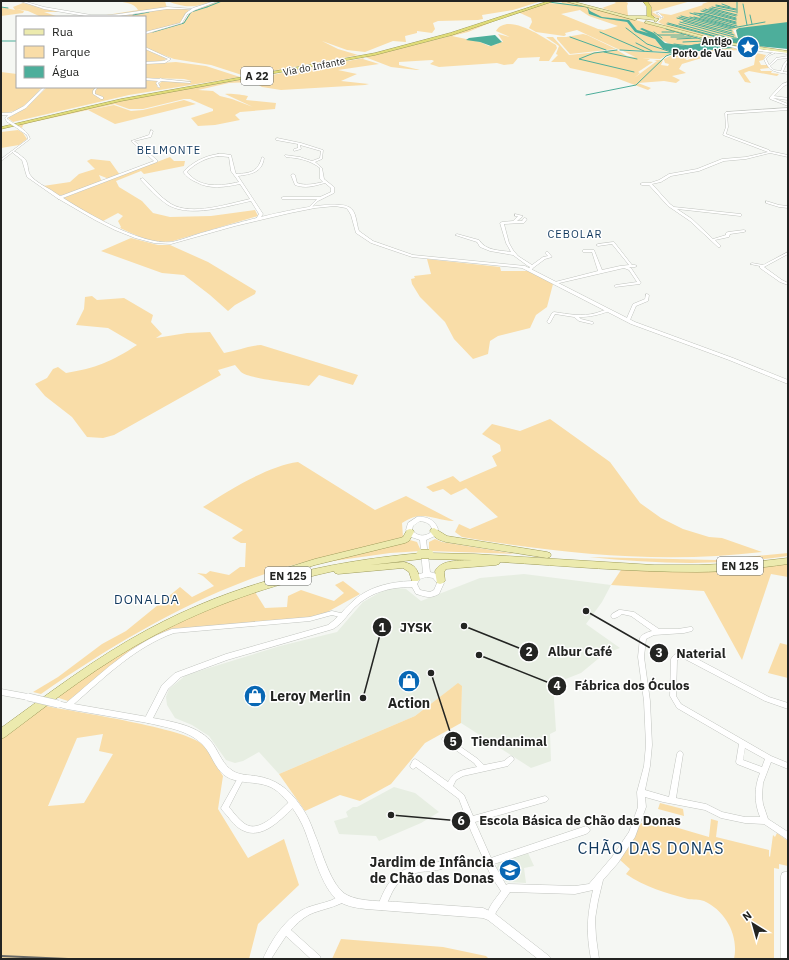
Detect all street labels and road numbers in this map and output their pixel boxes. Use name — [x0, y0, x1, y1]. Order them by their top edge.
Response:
street label: Via do Infante — [282, 54, 347, 79]
road number: A 22 — [241, 67, 273, 85]
road number: EN 125 — [717, 557, 763, 575]
road number: EN 125 — [265, 567, 311, 585]

